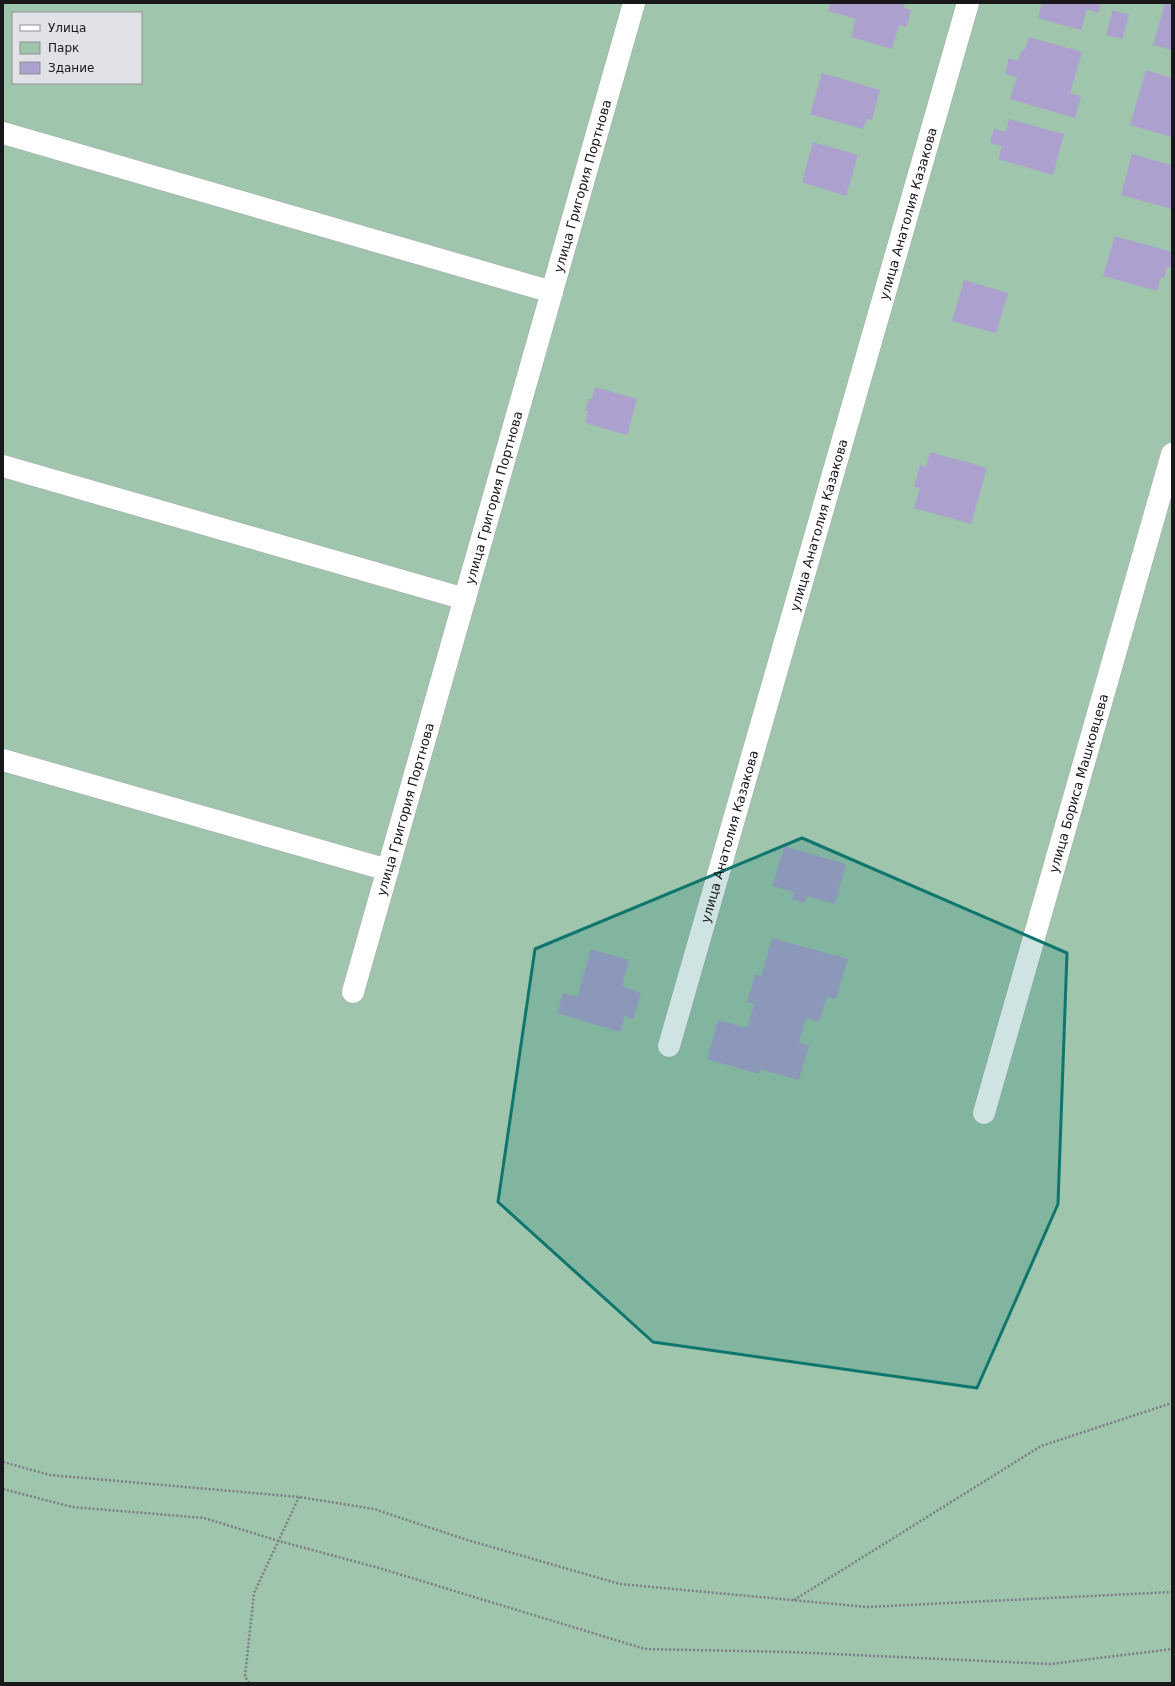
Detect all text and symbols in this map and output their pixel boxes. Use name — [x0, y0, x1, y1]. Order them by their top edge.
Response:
legend — [12, 12, 142, 84]
text: Улица — [48, 21, 86, 35]
text: Парк — [48, 41, 79, 55]
text: Здание — [48, 61, 94, 75]
street label: улица Григория Портнова — [551, 98, 614, 274]
street label: улица Анатолия Казакова — [876, 126, 940, 302]
street label: улица Григория Портнова — [462, 409, 526, 586]
street label: улица Анатолия Казакова — [787, 437, 851, 613]
street label: улица Бориса Машковцева — [1046, 692, 1111, 875]
street label: улица Григория Портнова — [374, 721, 437, 898]
street label: улица Анатолия Казакова — [698, 749, 761, 925]

